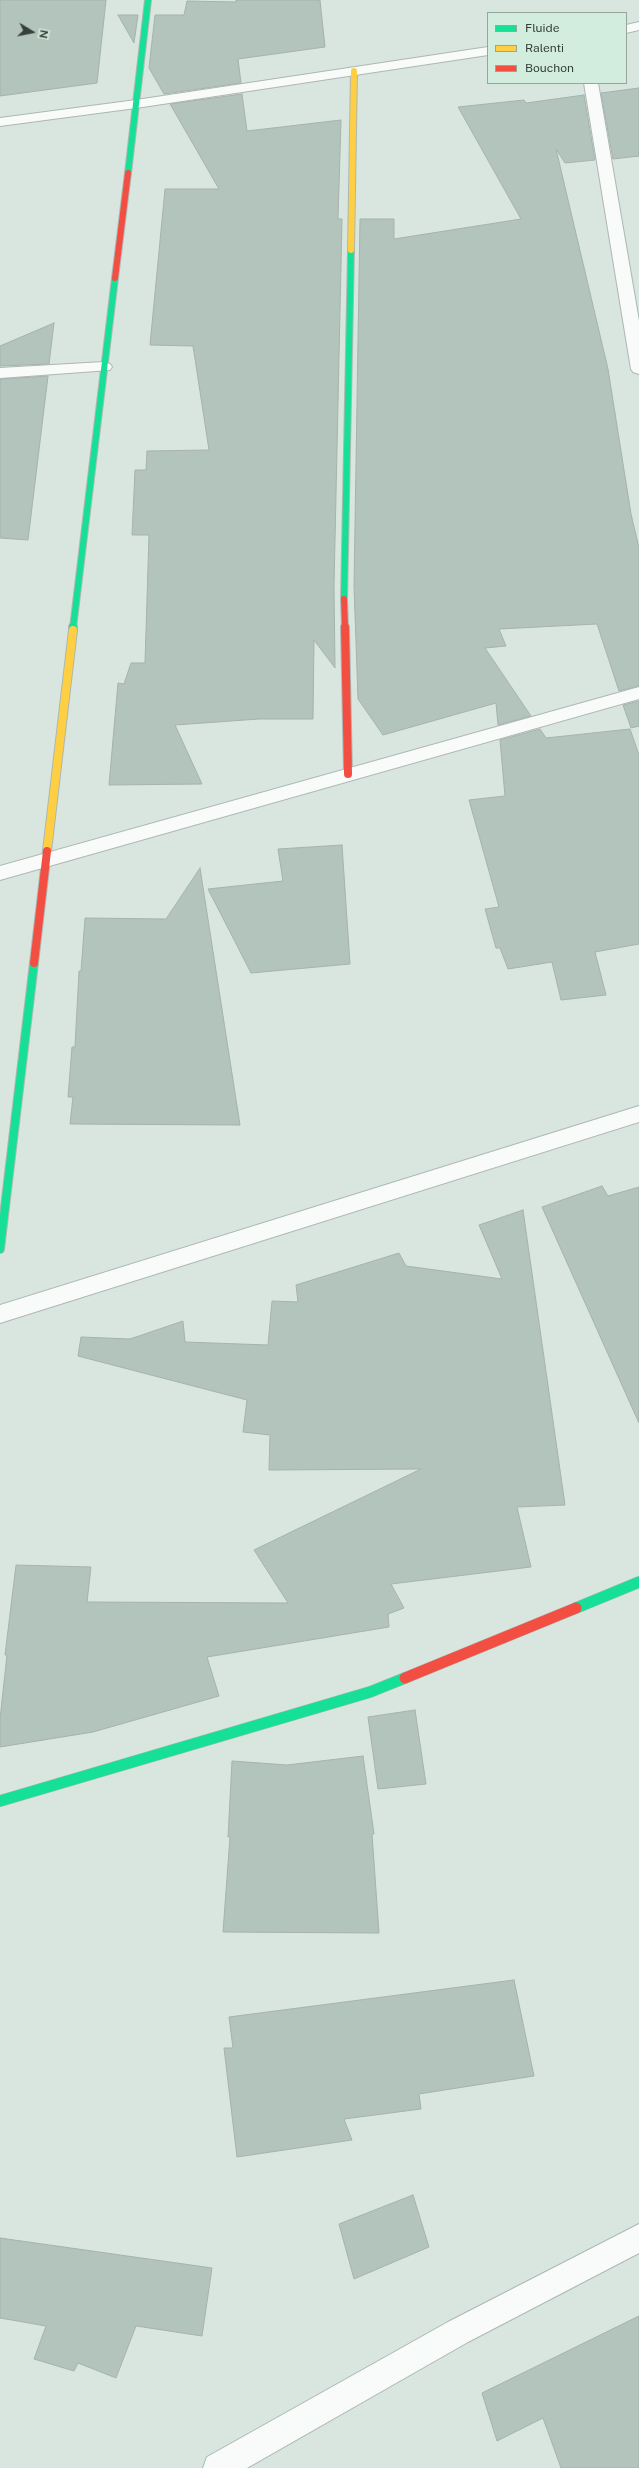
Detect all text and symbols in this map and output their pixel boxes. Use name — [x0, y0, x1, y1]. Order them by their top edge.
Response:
north arrow — [12, 12, 52, 52]
legend — [487, 12, 627, 84]
text: Fluide — [525, 21, 560, 35]
text: N — [37, 29, 50, 39]
text: Ralenti — [525, 41, 564, 55]
text: Bouchon — [525, 61, 574, 75]

